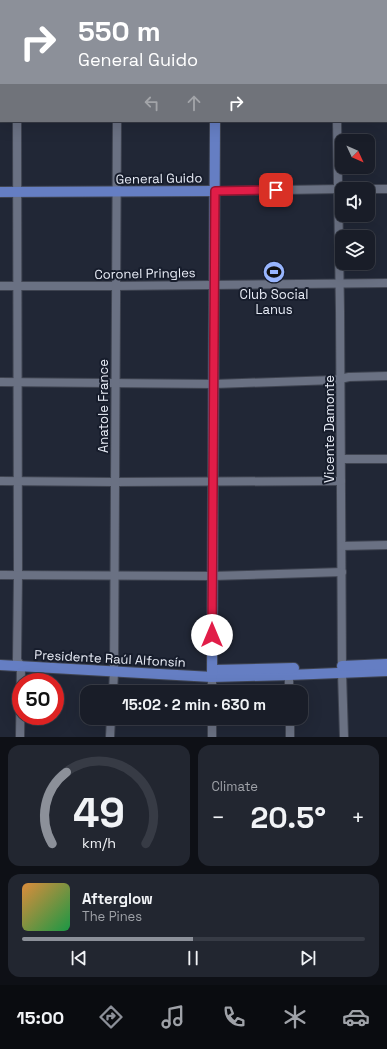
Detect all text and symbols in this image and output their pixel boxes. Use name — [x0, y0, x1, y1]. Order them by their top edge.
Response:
text: 550 m — [78, 13, 161, 49]
icon: right — [12, 16, 64, 68]
text: General Guido — [78, 48, 198, 71]
icon: left — [141, 92, 163, 114]
icon: ahead — [183, 92, 205, 114]
icon: right — [225, 92, 247, 114]
north arrow — [335, 134, 375, 174]
map controls — [335, 134, 375, 270]
street label: General Guido — [115, 169, 203, 188]
pin — [259, 173, 293, 207]
icon: arrive — [265, 179, 287, 201]
button: sound — [335, 182, 375, 222]
button: layers — [335, 230, 375, 270]
sports icon: Club Social Lanus — [261, 259, 287, 285]
street label: Coronel Pringles — [94, 264, 196, 283]
place label: Club Social Lanus — [240, 286, 308, 318]
street label: Anatole France — [95, 359, 112, 453]
street label: Vicente Damonte — [321, 375, 338, 483]
position arrow — [191, 614, 233, 656]
street label: Presidente Raúl Alfonsín — [34, 646, 186, 671]
speed limit sign: 50 — [12, 673, 64, 725]
text: 15:02 · 2 min · 630 m — [122, 695, 266, 714]
text: Climate — [212, 778, 258, 795]
text: 49 — [73, 785, 125, 838]
text: 20.5° — [250, 798, 326, 837]
text: − — [212, 803, 225, 831]
text: + — [351, 803, 365, 831]
text: km/h — [82, 833, 116, 851]
text: Afterglow — [82, 889, 153, 908]
text: The Pines — [82, 908, 142, 925]
icon: previous — [68, 947, 90, 969]
icon: pause — [182, 947, 204, 969]
icon: next — [297, 947, 319, 969]
icon: directions — [97, 1003, 125, 1031]
icon: music — [159, 1003, 187, 1031]
icon: phone — [220, 1003, 248, 1031]
icon: climate — [281, 1003, 309, 1031]
icon: car — [342, 1003, 370, 1031]
text: 15:00 — [17, 1006, 64, 1029]

